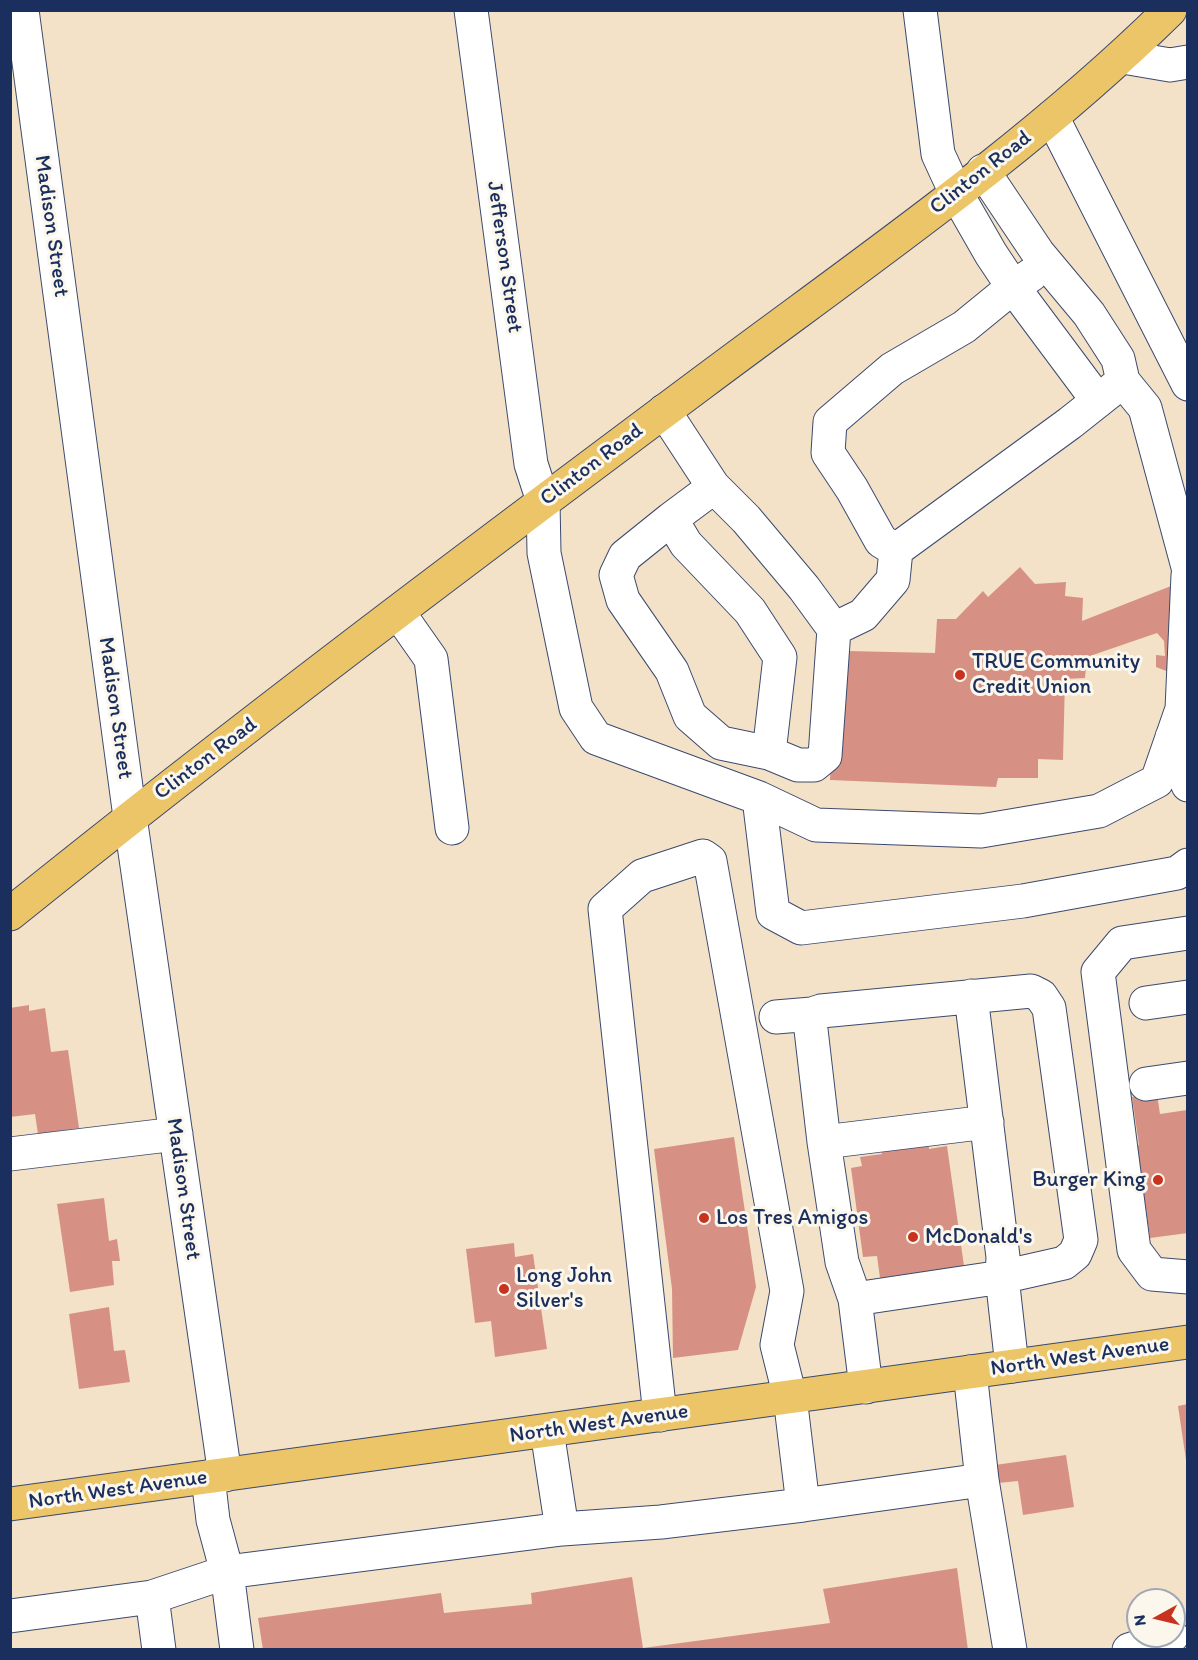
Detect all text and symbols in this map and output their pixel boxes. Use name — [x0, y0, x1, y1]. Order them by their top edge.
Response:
street label: Clinton Road — [925, 125, 1037, 221]
street label: Madison Street — [28, 153, 74, 299]
street label: Jefferson Street — [480, 179, 528, 335]
street label: Clinton Road — [535, 418, 649, 512]
street label: Madison Street — [92, 635, 138, 781]
place label: TRUE Community Credit Union — [972, 649, 1140, 700]
marker: TRUE Community Credit Union — [953, 668, 967, 682]
street label: Clinton Road — [149, 712, 263, 806]
street label: Madison Street — [160, 1116, 206, 1262]
place label: Burger King — [1032, 1167, 1146, 1193]
marker: Burger King — [1151, 1173, 1165, 1187]
place label: Los Tres Amigos — [716, 1205, 868, 1231]
marker: Los Tres Amigos — [697, 1211, 711, 1225]
place label: McDonald's — [925, 1224, 1033, 1250]
marker: McDonald's — [906, 1230, 920, 1244]
place label: Long John Silver's — [516, 1263, 612, 1314]
marker: Long John Silver's — [497, 1282, 511, 1296]
street label: North West Avenue — [989, 1331, 1171, 1383]
street label: North West Avenue — [508, 1398, 690, 1450]
street label: North West Avenue — [27, 1464, 209, 1516]
north arrow — [1126, 1588, 1186, 1648]
text: N — [1130, 1614, 1150, 1627]

